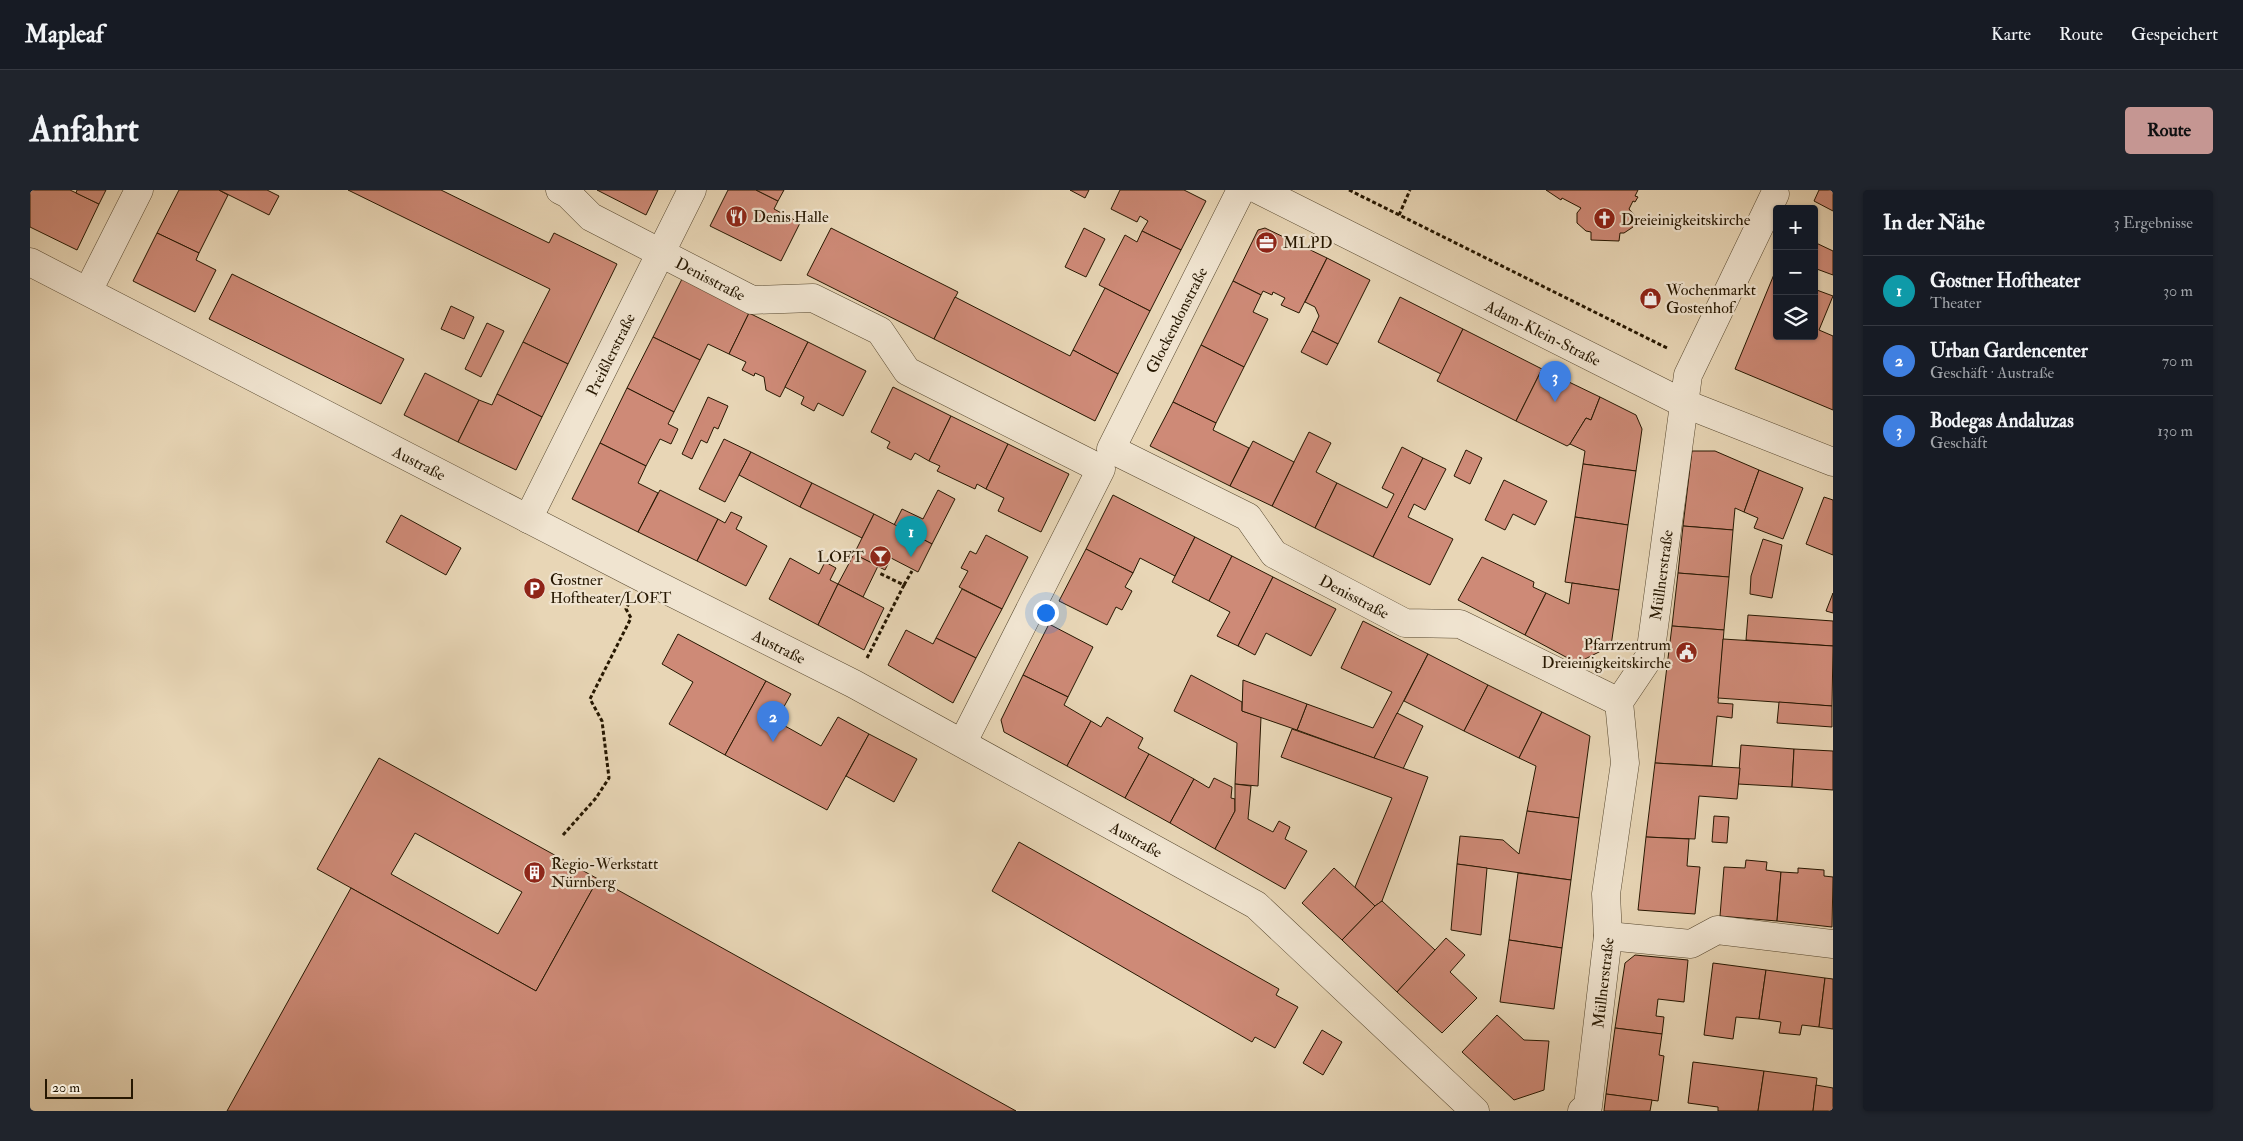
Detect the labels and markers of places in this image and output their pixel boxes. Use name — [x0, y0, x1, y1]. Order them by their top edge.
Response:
restaurant icon: Denis Halle — [725, 204, 749, 228]
place label: Denis Halle — [753, 207, 829, 227]
church icon: Dreieinigkeitskirche — [1593, 207, 1617, 231]
place label: Dreieinigkeitskirche — [1621, 210, 1751, 230]
office icon: MLPD — [1255, 230, 1279, 254]
place label: MLPD — [1283, 233, 1332, 253]
place label: Wochenmarkt Gostenhof — [1665, 280, 1756, 318]
shop icon: Wochenmarkt Gostenhof — [1638, 286, 1662, 310]
pin: 3 — [1539, 361, 1571, 402]
pin: 1 — [895, 516, 927, 557]
bar icon: LOFT — [868, 544, 892, 568]
place label: LOFT — [817, 547, 864, 567]
place label: Gostner Hoftheater/LOFT — [550, 570, 671, 608]
parking icon: Gostner Hoftheater/LOFT — [522, 576, 546, 600]
place label: Pfarrzentrum Dreieinigkeitskirche — [1542, 635, 1672, 673]
public building icon: Pfarrzentrum Dreieinigkeitskirche — [1675, 641, 1699, 665]
pin: 2 — [757, 701, 789, 742]
place label: Regio-Werkstatt Nürnberg — [551, 854, 658, 892]
building icon: Regio-Werkstatt Nürnberg — [523, 860, 547, 884]

